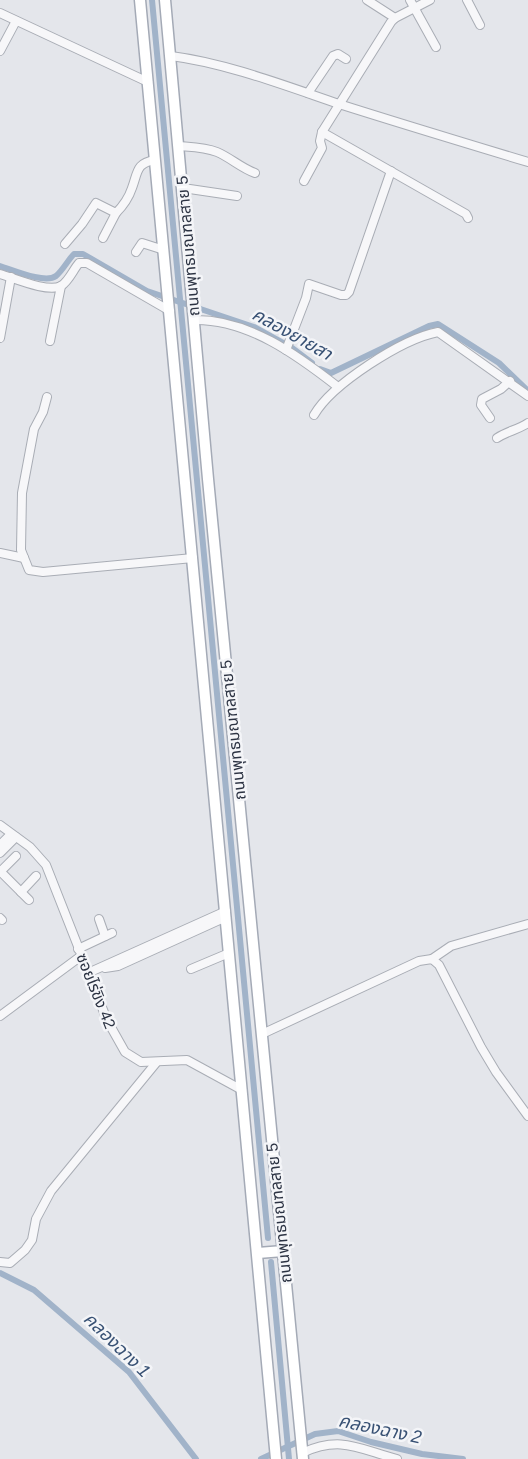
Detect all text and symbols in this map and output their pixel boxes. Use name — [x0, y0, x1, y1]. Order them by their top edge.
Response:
street label: ถนนพุทธมณฑลสาย 5 — [173, 175, 204, 317]
water label: คลองยายสา — [249, 304, 336, 364]
street label: ถนนพุทธมณฑลสาย 5 — [217, 659, 250, 801]
street label: ซอยไร่ขิง 42 — [73, 951, 119, 1031]
street label: ถนนพุทธมณฑลสาย 5 — [263, 1142, 296, 1284]
water label: คลองฉาง 1 — [80, 1309, 154, 1381]
water label: คลองฉาง 2 — [337, 1410, 423, 1448]

